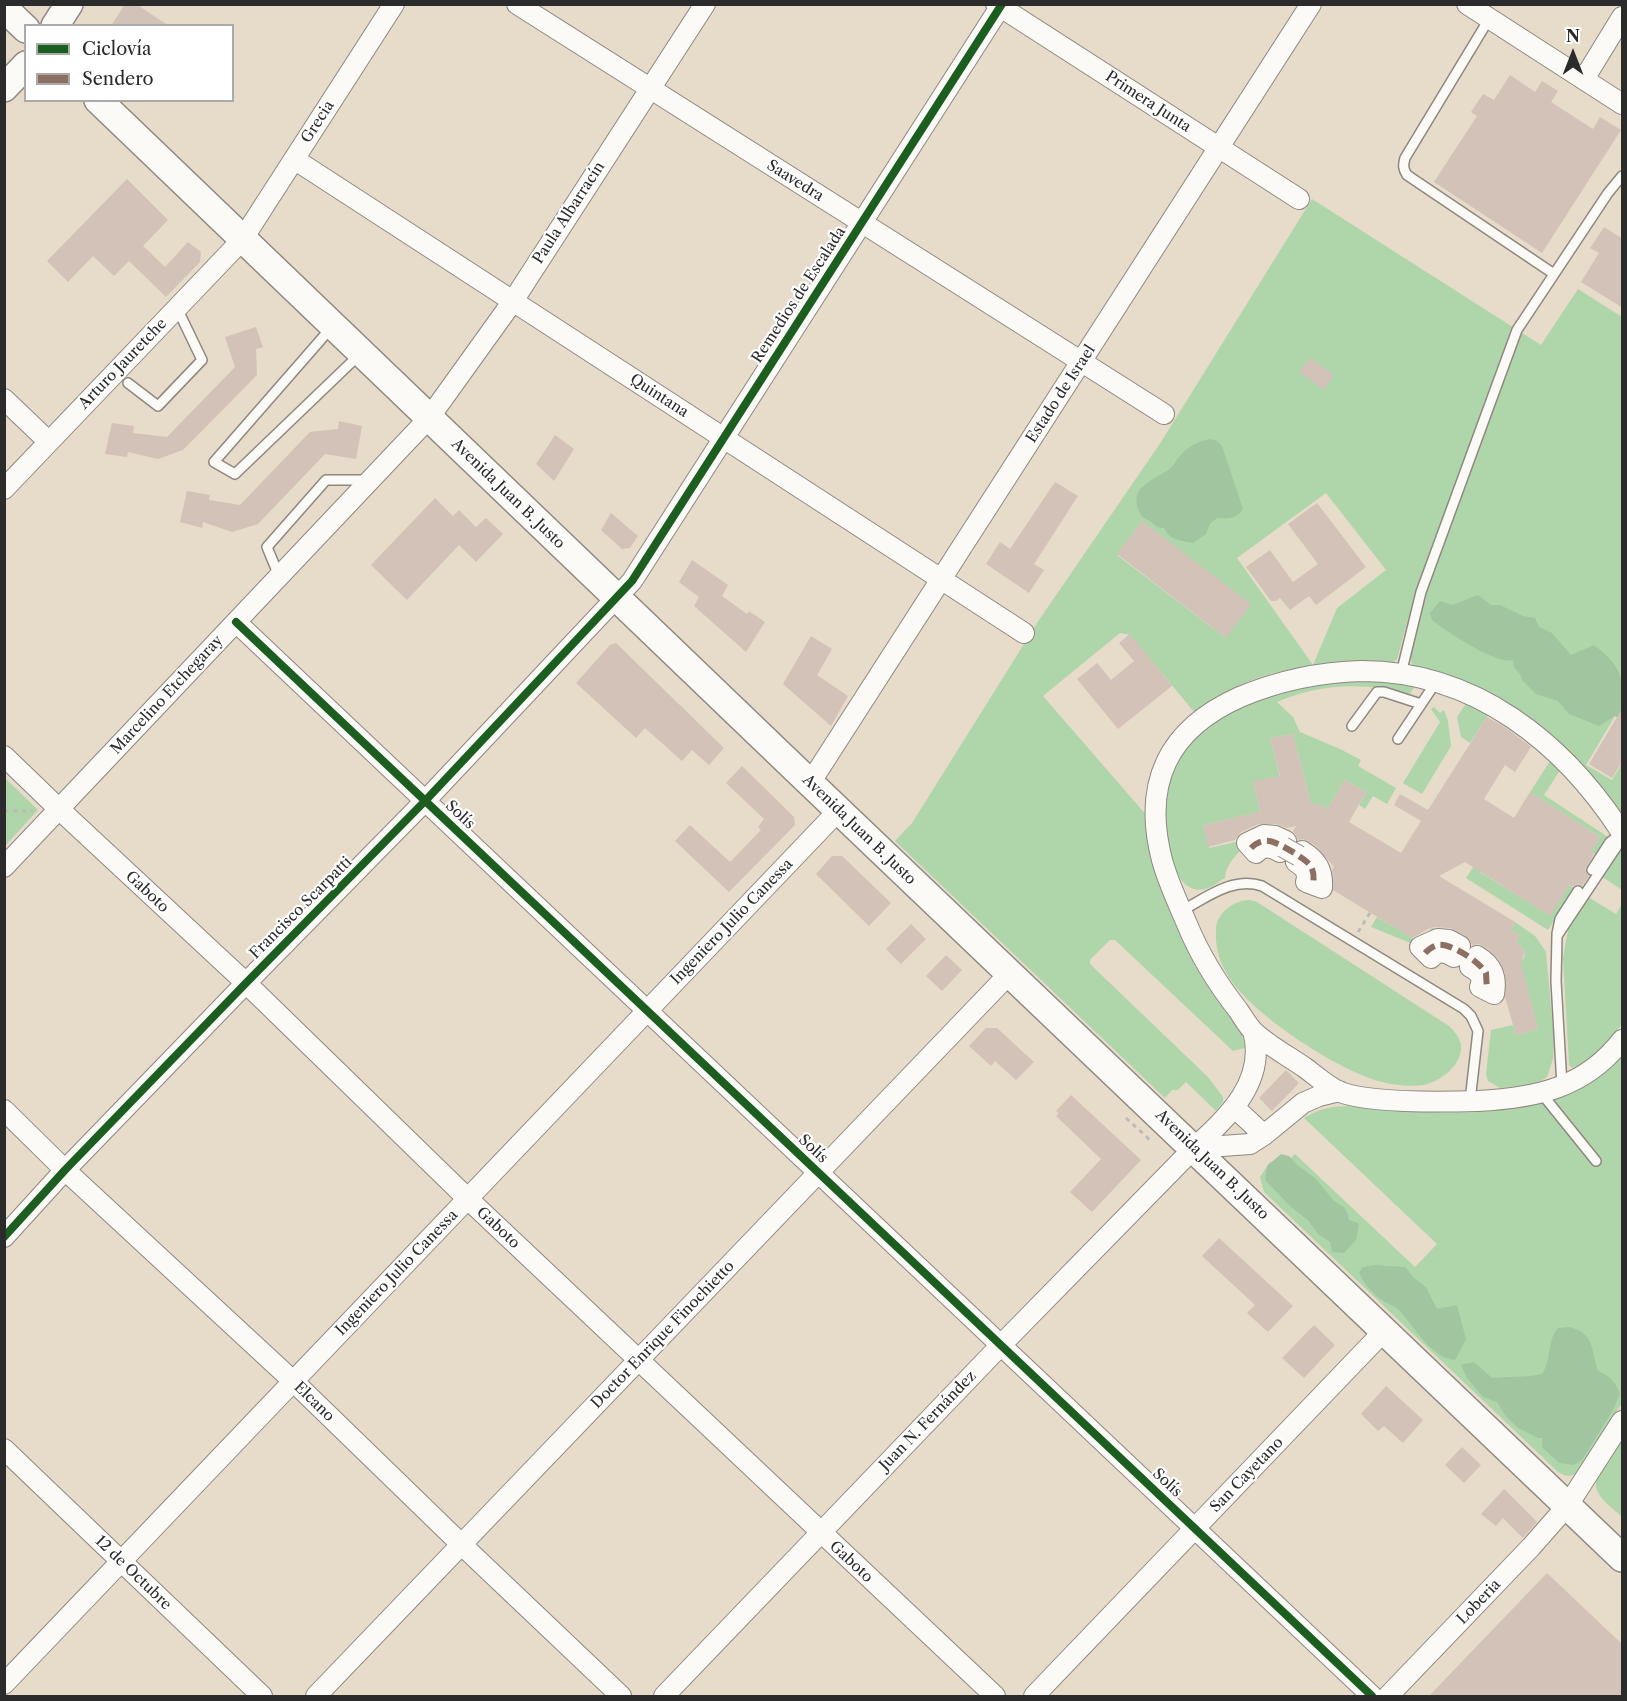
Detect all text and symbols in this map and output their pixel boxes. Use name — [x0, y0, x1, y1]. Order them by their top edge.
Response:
legend — [24, 24, 234, 102]
north arrow — [1543, 24, 1603, 84]
text: N — [1566, 26, 1580, 46]
text: Ciclovía — [82, 38, 151, 60]
text: Sendero — [82, 68, 154, 90]
street label: Primera Junta — [1102, 68, 1194, 136]
street label: Grecia — [298, 97, 338, 147]
street label: Saavedra — [763, 156, 827, 206]
street label: Paula Albarracín — [529, 159, 609, 267]
street label: Remedios de Escalada — [748, 224, 850, 366]
street label: Arturo Jauretche — [75, 315, 171, 413]
street label: Estado de Israel — [1023, 342, 1099, 446]
street label: Quintana — [626, 370, 692, 422]
street label: Avenida Juan B. Justo — [448, 435, 568, 553]
street label: Marcelino Etchegaray — [107, 632, 227, 758]
street label: Avenida Juan B. Justo — [799, 771, 919, 889]
street label: Solís — [442, 797, 478, 833]
street label: Francisco Scarpatti — [246, 853, 356, 963]
street label: Ingeniero Julio Canessa — [667, 855, 797, 989]
street label: Gaboto — [122, 867, 172, 917]
street label: Avenida Juan B. Justo — [1152, 1106, 1272, 1224]
street label: Solís — [795, 1131, 831, 1167]
street label: Gaboto — [473, 1203, 523, 1253]
street label: Ingeniero Julio Canessa — [332, 1206, 462, 1340]
street label: Doctor Enrique Finochietto — [588, 1257, 738, 1413]
street label: Juan N. Fernández — [876, 1367, 980, 1475]
street label: Elcano — [290, 1378, 338, 1426]
street label: San Cayetano — [1207, 1434, 1287, 1516]
street label: Solís — [1149, 1465, 1185, 1501]
street label: 12 de Octubre — [91, 1532, 175, 1614]
street label: Gaboto — [826, 1537, 876, 1587]
street label: Loberia — [1453, 1576, 1505, 1628]

